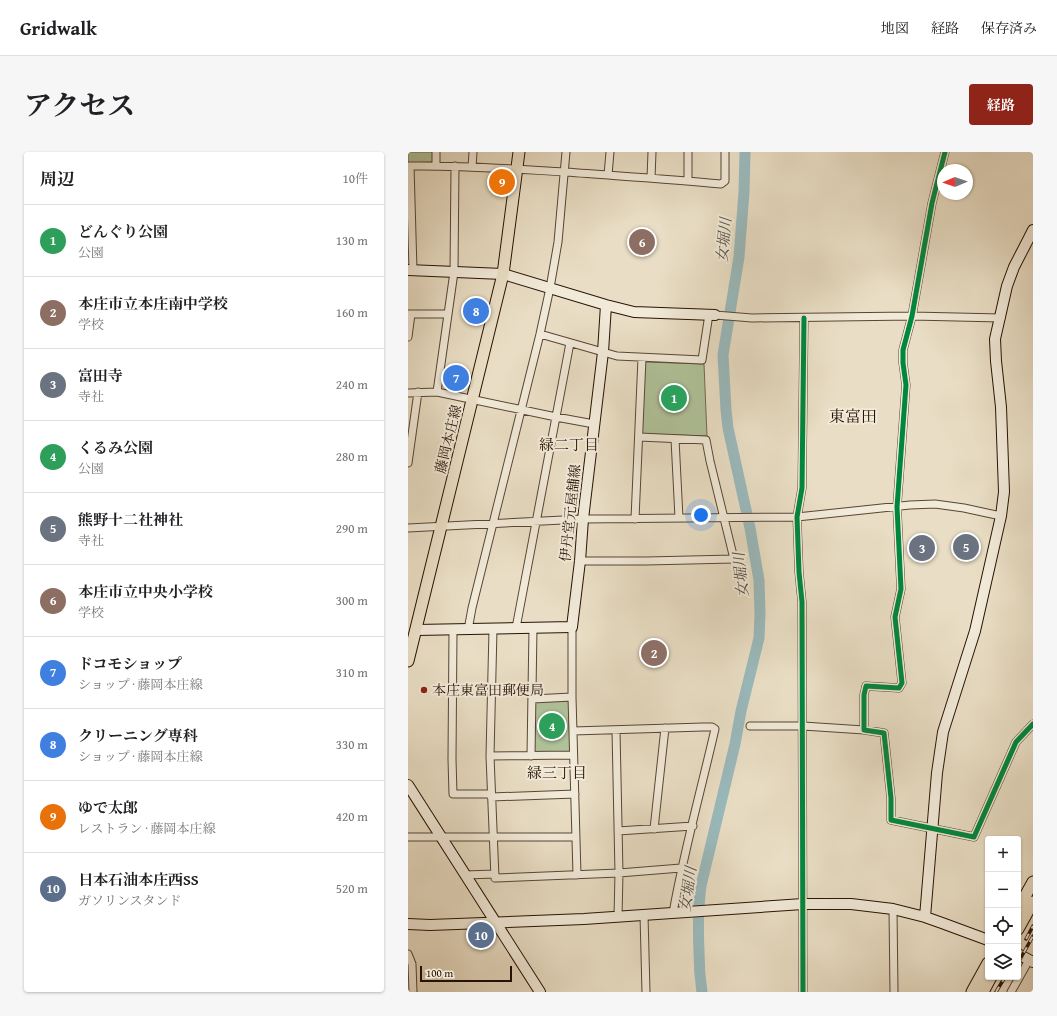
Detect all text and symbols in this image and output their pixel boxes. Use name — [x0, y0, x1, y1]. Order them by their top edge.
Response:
text: Gridwalk — [20, 14, 97, 42]
text: 地図 — [881, 18, 909, 38]
text: 経路 — [931, 18, 959, 38]
text: 保存済み — [981, 18, 1037, 38]
text: アクセス — [24, 84, 135, 125]
button: 経路 — [969, 84, 1033, 125]
north arrow — [937, 164, 973, 200]
text: 周辺 — [40, 166, 74, 191]
pin: 9 — [489, 167, 515, 197]
text: 10件 — [342, 169, 368, 188]
water label: 女堀川 — [711, 215, 736, 263]
text: どんぐり公園 — [78, 221, 168, 242]
pin: 6 — [629, 227, 655, 257]
text: 1 — [50, 231, 56, 250]
text: 130 m — [336, 231, 368, 250]
text: 公園 — [78, 243, 104, 262]
text: 本庄市立本庄南中学校 — [78, 293, 228, 314]
pin: 8 — [463, 296, 489, 326]
text: 2 — [50, 303, 56, 322]
text: 160 m — [336, 303, 368, 322]
text: 学校 — [78, 315, 104, 334]
pin: 7 — [443, 363, 469, 393]
text: 富田寺 — [78, 365, 123, 386]
text: 3 — [50, 375, 56, 394]
text: 240 m — [336, 375, 368, 394]
pin: 1 — [661, 383, 687, 413]
text: 寺社 — [78, 387, 104, 406]
street label: 藤岡本庄線 — [430, 403, 466, 475]
district label: 東富田 — [829, 404, 877, 428]
district label: 緑二丁目 — [539, 434, 599, 455]
text: くるみ公園 — [78, 437, 153, 458]
text: 4 — [50, 447, 56, 466]
text: 280 m — [336, 447, 368, 466]
text: 公園 — [78, 459, 104, 478]
street label: 伊丹堂元屋舗線 — [555, 463, 585, 563]
your location — [691, 505, 711, 525]
text: 熊野十二社神社 — [78, 509, 183, 530]
text: 5 — [50, 519, 56, 538]
text: 290 m — [336, 519, 368, 538]
text: 寺社 — [78, 531, 104, 550]
pin: 5 — [953, 532, 979, 562]
pin: 3 — [909, 533, 935, 563]
water label: 女堀川 — [728, 550, 753, 599]
text: 本庄市立中央小学校 — [78, 581, 213, 602]
text: 6 — [50, 591, 56, 610]
text: 300 m — [336, 591, 368, 610]
text: 学校 — [78, 603, 104, 622]
pin: 2 — [641, 638, 667, 668]
text: ドコモショップ — [78, 653, 182, 674]
text: 7 — [50, 663, 56, 682]
text: 310 m — [336, 663, 368, 682]
text: ショップ · 藤岡本庄線 — [78, 675, 203, 694]
place label: 本庄東富田郵便局 — [432, 680, 544, 700]
marker: 本庄東富田郵便局 — [419, 685, 429, 695]
pin: 4 — [539, 711, 565, 741]
text: クリーニング専科 — [78, 725, 198, 746]
text: 8 — [50, 735, 56, 754]
text: 330 m — [336, 735, 368, 754]
text: ショップ · 藤岡本庄線 — [78, 747, 203, 766]
district label: 緑三丁目 — [527, 762, 587, 783]
text: ゆで太郎 — [78, 797, 138, 818]
text: 9 — [50, 807, 56, 826]
text: 420 m — [336, 807, 368, 826]
text: レストラン · 藤岡本庄線 — [78, 819, 216, 838]
map controls — [985, 836, 1021, 980]
button: + — [985, 836, 1021, 872]
water label: 女堀川 — [674, 863, 701, 913]
text: 日本石油本庄西SS — [78, 869, 199, 890]
button: − — [985, 872, 1021, 908]
text: 10 — [46, 879, 60, 898]
text: 520 m — [336, 879, 368, 898]
text: ガソリンスタンド — [78, 891, 182, 910]
button: locate — [985, 908, 1021, 944]
pin: 10 — [468, 920, 494, 950]
button: layers — [985, 944, 1021, 980]
scale bar — [420, 964, 512, 983]
text: 100 m — [426, 965, 453, 981]

